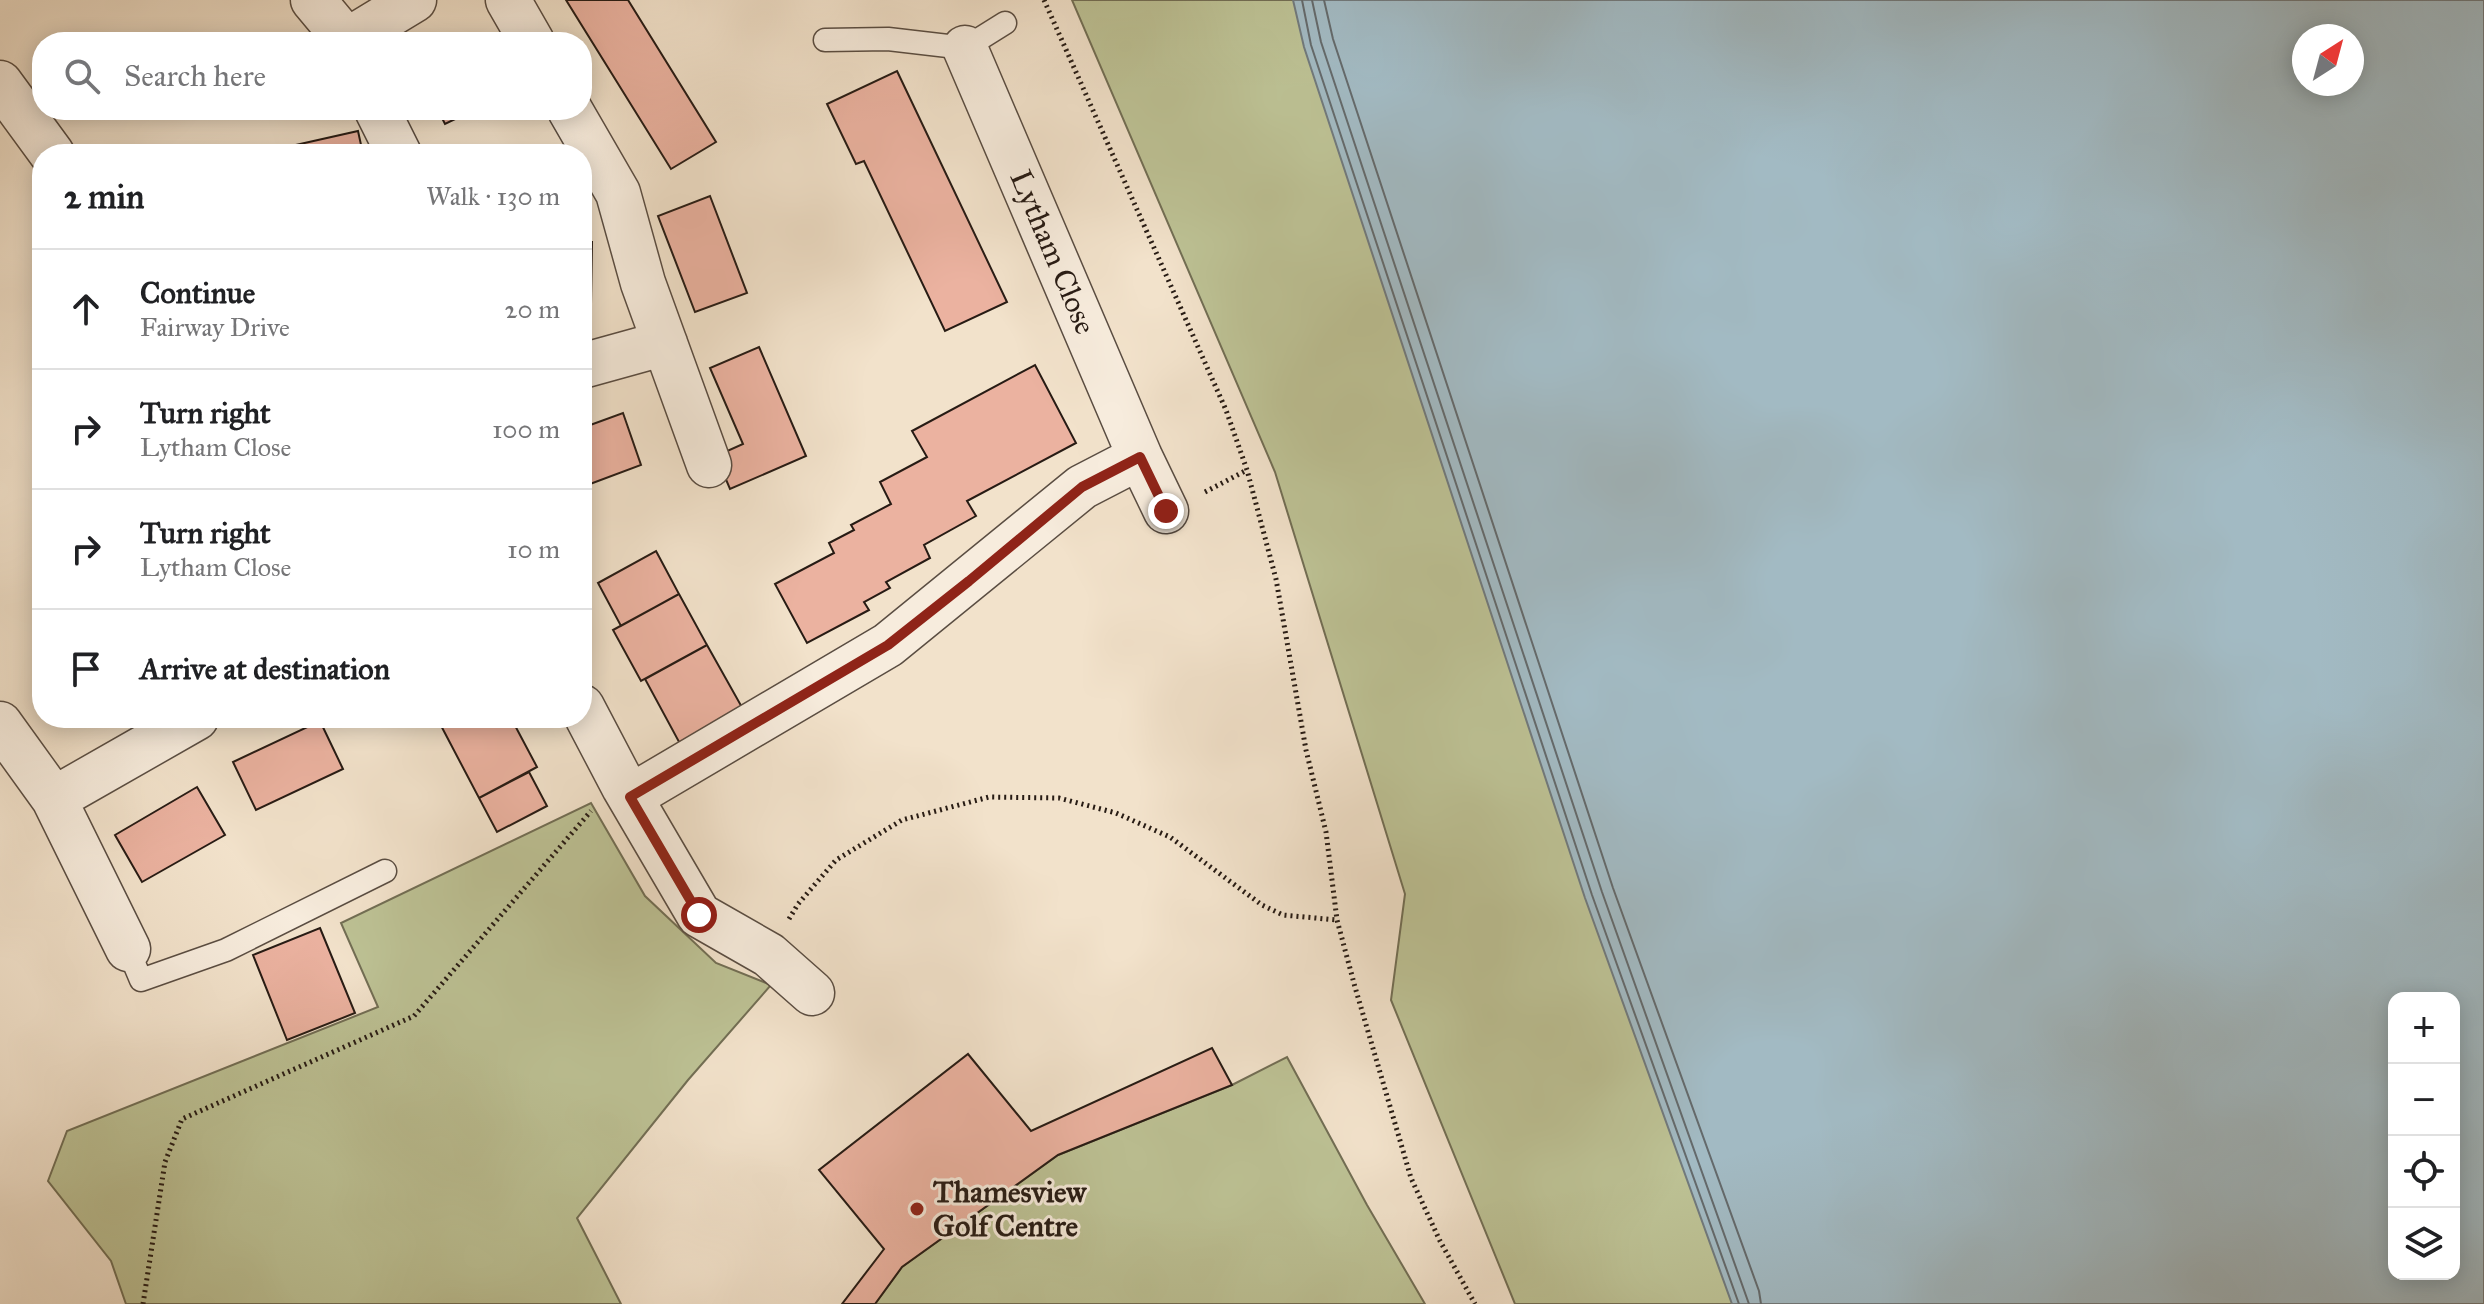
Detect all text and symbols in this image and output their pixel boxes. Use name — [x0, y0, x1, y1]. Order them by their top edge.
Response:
north arrow — [2292, 24, 2364, 96]
search box — [32, 32, 592, 120]
icon: search — [60, 54, 104, 98]
text: Search here — [124, 58, 266, 94]
street label: Lytham Close — [1002, 165, 1104, 339]
text: 2 min — [64, 176, 144, 217]
text: Walk · 130 m — [426, 180, 560, 212]
text: Continue — [140, 275, 255, 311]
icon: ahead — [64, 287, 108, 331]
text: 20 m — [505, 293, 560, 325]
text: Fairway Drive — [140, 311, 290, 343]
text: Turn right — [140, 395, 271, 431]
icon: right — [64, 407, 108, 451]
text: 100 m — [492, 413, 560, 445]
text: Lytham Close — [140, 431, 291, 463]
route end — [1148, 493, 1184, 529]
text: Turn right — [140, 515, 271, 551]
icon: right — [64, 527, 108, 571]
text: 10 m — [507, 533, 560, 565]
text: Lytham Close — [140, 551, 291, 583]
icon: arrive — [64, 647, 108, 691]
text: Arrive at destination — [140, 651, 390, 687]
route start — [681, 897, 717, 933]
map controls — [2388, 992, 2460, 1280]
button: + — [2388, 992, 2460, 1064]
button: − — [2388, 1064, 2460, 1136]
button: locate — [2388, 1136, 2460, 1208]
place label: Thamesview Golf Centre — [933, 1174, 1088, 1244]
marker: Thamesview Golf Centre — [908, 1200, 926, 1218]
button: layers — [2388, 1208, 2460, 1280]

